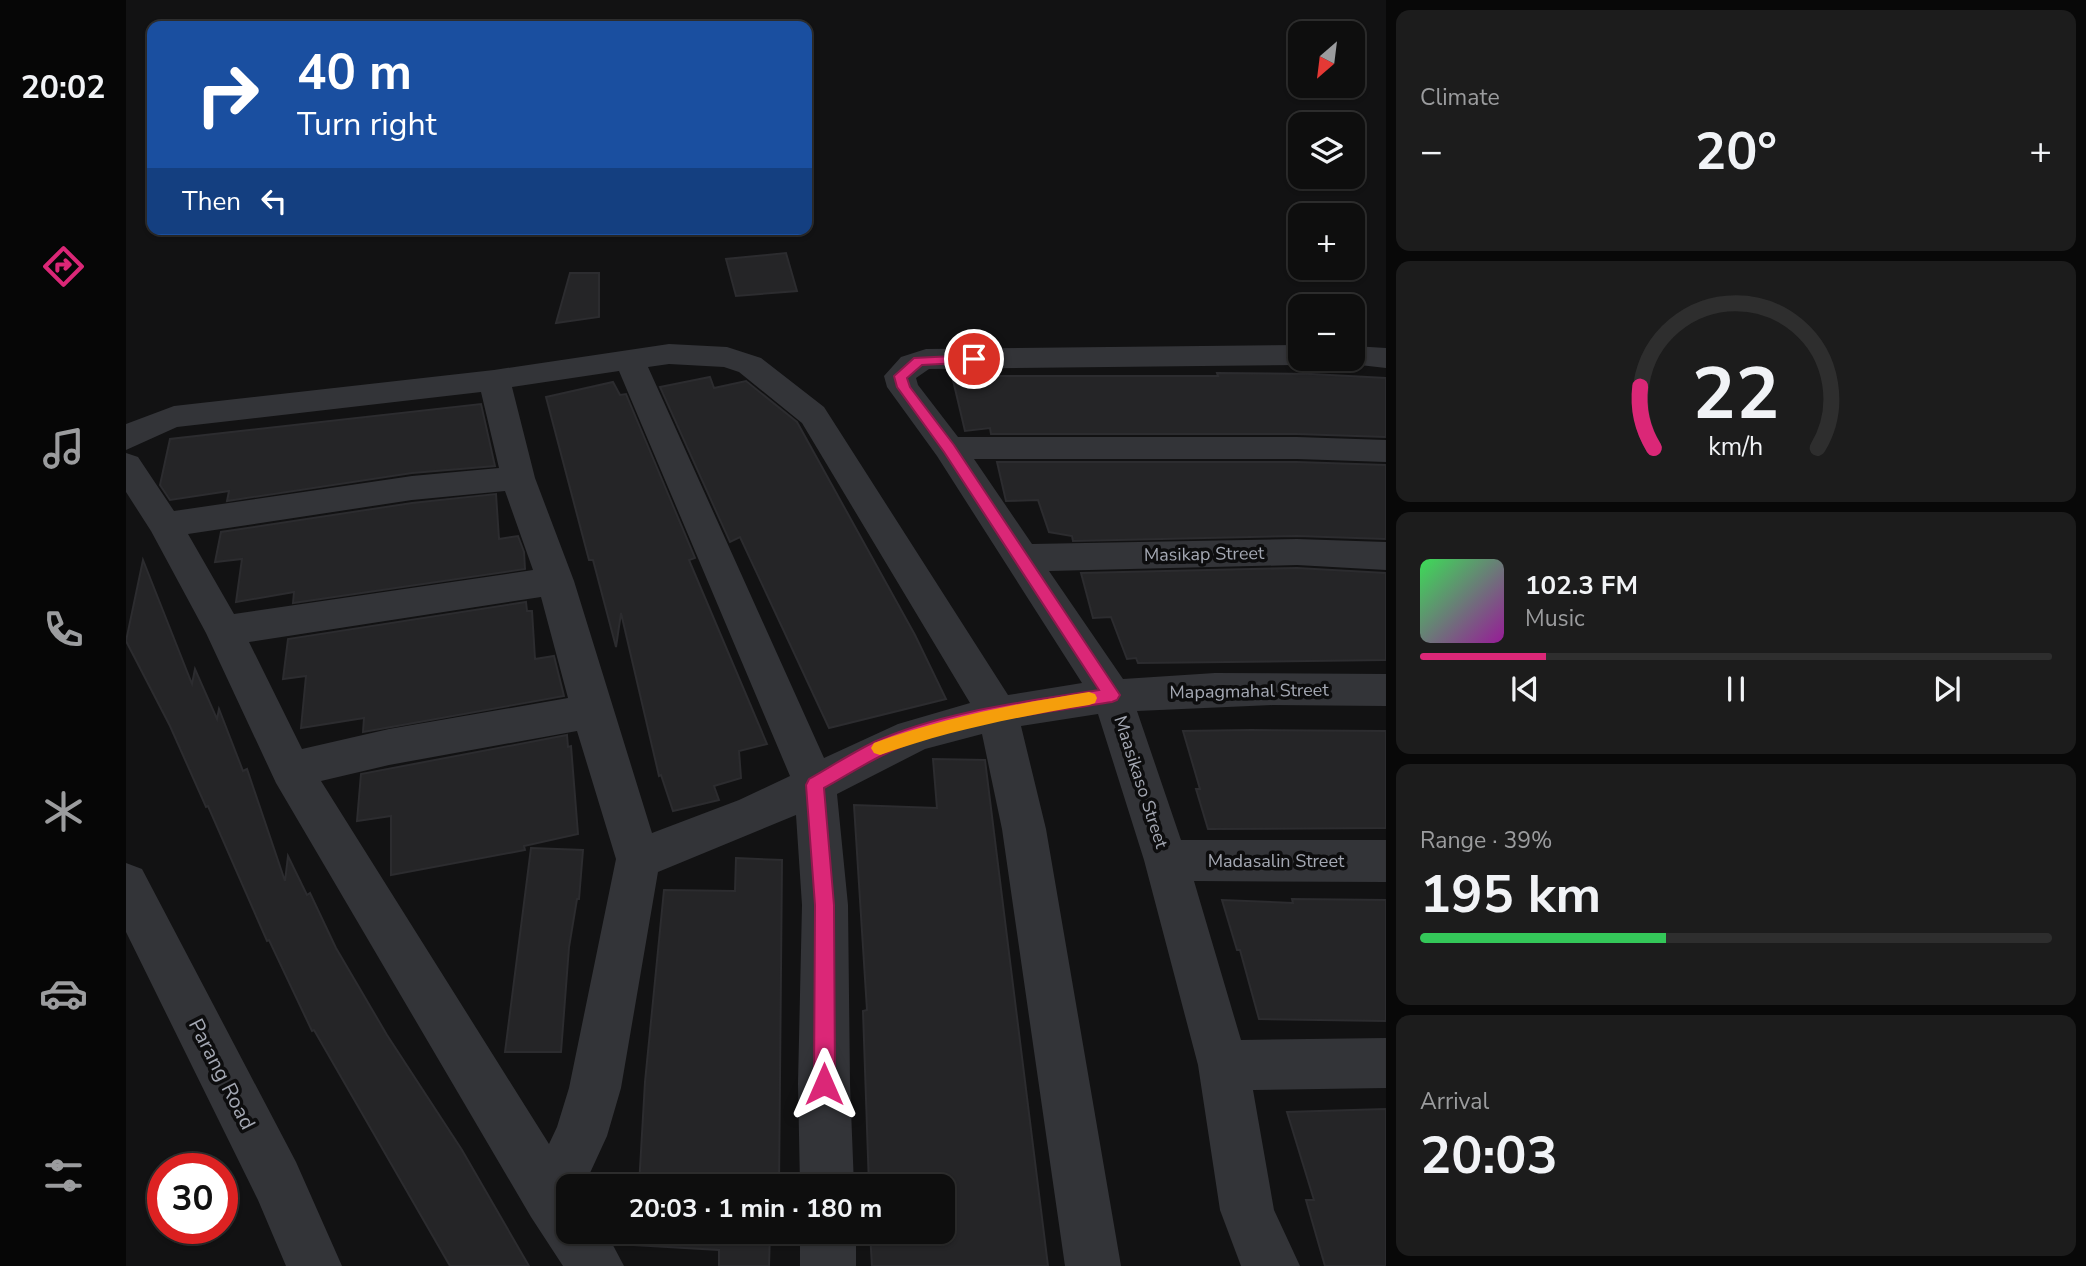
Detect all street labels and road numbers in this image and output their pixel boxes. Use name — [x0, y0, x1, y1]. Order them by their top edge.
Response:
street label: Masikap Street — [1144, 541, 1265, 567]
street label: Mapagmahal Street — [1169, 678, 1330, 704]
street label: Maasikaso Street — [1108, 713, 1174, 852]
street label: Madasalin Street — [1208, 849, 1345, 873]
street label: Parang Road — [182, 1014, 262, 1134]

